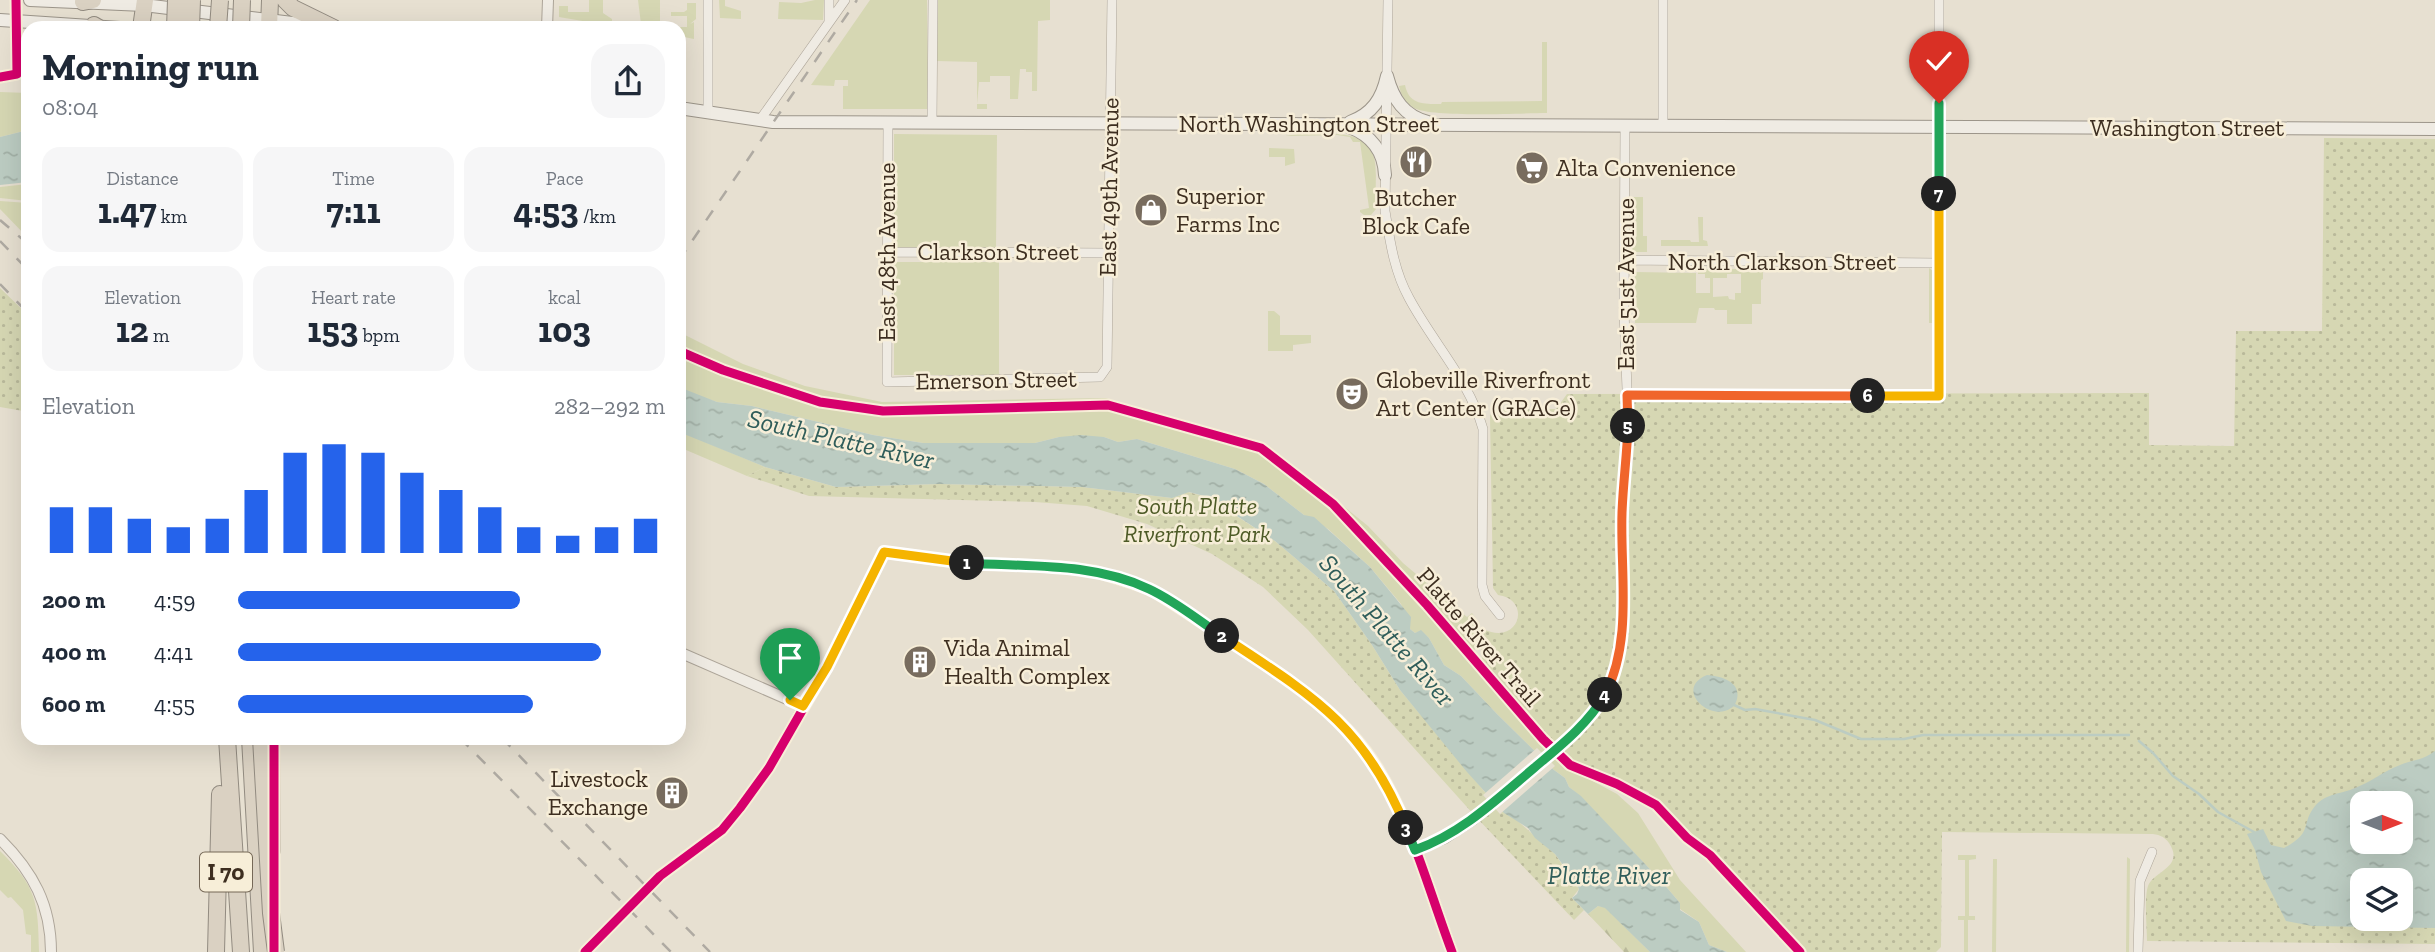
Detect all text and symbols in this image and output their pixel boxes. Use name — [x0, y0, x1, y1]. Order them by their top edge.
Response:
pin — [1909, 31, 1969, 103]
icon: check — [1920, 42, 1958, 80]
text: Morning run — [42, 44, 259, 90]
button: share — [591, 44, 665, 118]
text: 08:04 — [42, 93, 98, 121]
street label: East 49th Avenue — [1092, 97, 1125, 277]
street label: North Washington Street — [1179, 109, 1439, 138]
street label: Washington Street — [2090, 113, 2284, 142]
restaurant icon: Butcher Block Cafe — [1397, 143, 1435, 181]
supermarket icon: Alta Convenience — [1513, 149, 1551, 187]
place label: Alta Convenience — [1556, 153, 1736, 182]
street label: East 48th Avenue — [872, 162, 901, 342]
text: Distance — [107, 167, 178, 190]
text: Time — [332, 167, 375, 190]
text: Pace — [546, 167, 583, 190]
pin: 7 — [1922, 176, 1956, 212]
place label: Superior Farms Inc — [1176, 181, 1280, 238]
text: 7 — [1934, 182, 1943, 205]
place label: Butcher Block Cafe — [1362, 183, 1470, 240]
text: 1.47 — [98, 190, 157, 232]
text: 7:11 — [326, 190, 381, 232]
text: 4:53 — [513, 190, 579, 232]
shop icon: Superior Farms Inc — [1132, 191, 1170, 229]
street label: East 51st Avenue — [1611, 198, 1640, 370]
text: km — [157, 205, 187, 228]
text: /km — [579, 205, 616, 228]
street label: Clarkson Street — [917, 237, 1079, 266]
street label: North Clarkson Street — [1668, 247, 1896, 276]
text: Elevation — [104, 286, 181, 309]
text: Heart rate — [311, 286, 396, 309]
text: kcal — [548, 286, 581, 309]
text: 12 — [116, 309, 149, 351]
text: 153 — [307, 309, 358, 351]
text: 103 — [538, 309, 591, 351]
text: m — [149, 324, 169, 347]
text: bpm — [358, 324, 400, 347]
street label: Emerson Street — [915, 364, 1077, 395]
place label: Globeville Riverfront Art Center (GRACe) — [1376, 365, 1591, 422]
theatre icon: Globeville Riverfront Art Center (GRACe) — [1333, 375, 1371, 413]
pin: 6 — [1850, 378, 1885, 414]
text: 6 — [1862, 384, 1873, 407]
text: Elevation — [42, 392, 135, 420]
text: 282–292 m — [554, 392, 665, 420]
water label: South Platte River — [745, 402, 937, 476]
pin: 5 — [1610, 408, 1646, 444]
text: 5 — [1623, 414, 1632, 437]
park label: South Platte Riverfront Park — [1123, 491, 1271, 548]
pin: 1 — [950, 546, 984, 580]
water label: South Platte River — [1312, 548, 1462, 712]
text: 1 — [963, 551, 970, 574]
street label: Platte River Trail — [1411, 561, 1548, 712]
text: 200 m — [42, 586, 105, 614]
text: 4:59 — [154, 586, 196, 614]
pin: 2 — [1204, 618, 1240, 654]
text: 2 — [1216, 624, 1227, 647]
pin — [760, 628, 820, 700]
place label: Vida Animal Health Complex — [943, 633, 1110, 690]
text: 400 m — [42, 638, 106, 666]
text: 4:41 — [154, 638, 193, 666]
icon: arrive — [771, 639, 809, 677]
building icon: Vida Animal Health Complex — [901, 643, 939, 681]
pin: 4 — [1588, 678, 1622, 712]
text: 4 — [1599, 683, 1610, 706]
text: 600 m — [42, 690, 105, 718]
text: 4:55 — [154, 690, 195, 718]
place label: Livestock Exchange — [548, 764, 649, 821]
building icon: Livestock Exchange — [653, 774, 691, 812]
north arrow — [2350, 791, 2413, 854]
map controls — [2350, 791, 2413, 931]
pin: 3 — [1388, 810, 1424, 846]
text: 3 — [1400, 816, 1411, 839]
road number: I 70 — [200, 852, 252, 892]
water label: Platte River — [1547, 859, 1671, 891]
button: layers — [2350, 868, 2413, 931]

